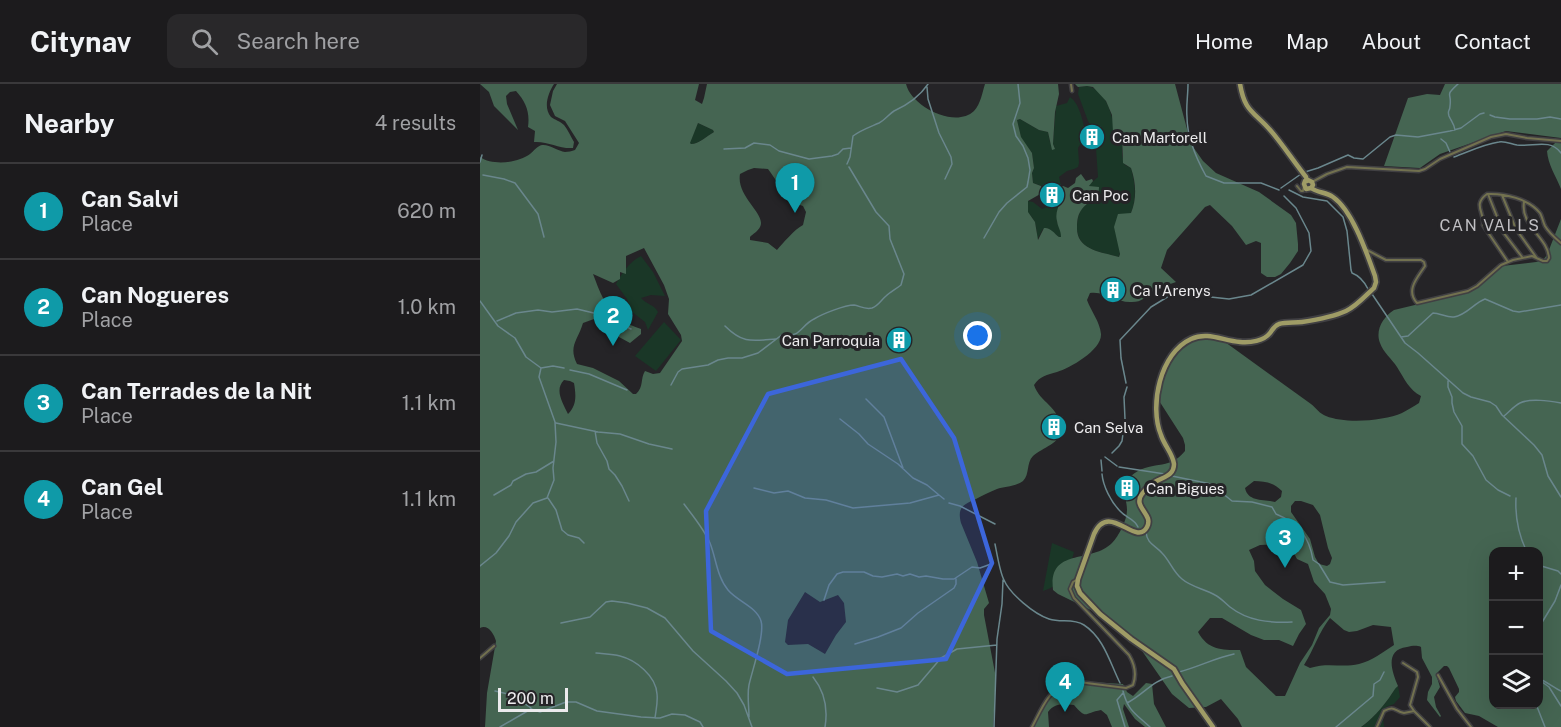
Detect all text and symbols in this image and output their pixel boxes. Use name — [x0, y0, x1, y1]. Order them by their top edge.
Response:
search box — [167, 14, 587, 68]
text: Citynav — [30, 25, 131, 58]
icon: search — [188, 25, 221, 58]
text: Search here — [236, 28, 360, 54]
text: Home — [1195, 29, 1253, 54]
text: Map — [1286, 29, 1329, 54]
text: About — [1362, 29, 1421, 54]
text: Contact — [1454, 29, 1531, 54]
text: Nearby — [24, 108, 114, 139]
text: 4 results — [375, 111, 456, 135]
building icon: Can Martorell — [1077, 122, 1107, 152]
place label: Can Martorell — [1112, 129, 1207, 146]
pin: 1 — [776, 164, 814, 213]
building icon: Can Poc — [1037, 180, 1067, 210]
text: Can Salvi — [81, 186, 179, 212]
place label: Can Poc — [1072, 187, 1129, 204]
text: 1 — [39, 199, 48, 223]
text: 620 m — [397, 199, 456, 223]
text: Place — [81, 212, 133, 236]
district label: CAN VALLS — [1440, 216, 1540, 235]
building icon: Ca l'Arenys — [1098, 275, 1128, 305]
text: Can Nogueres — [81, 282, 229, 308]
place label: Ca l'Arenys — [1132, 282, 1211, 299]
text: 2 — [37, 295, 50, 319]
text: 1.0 km — [398, 295, 456, 319]
pin: 2 — [594, 296, 632, 346]
text: Place — [81, 308, 133, 332]
your location — [963, 321, 992, 350]
building icon: Can Parroquia — [884, 325, 914, 355]
place label: Can Parroquia — [782, 332, 880, 349]
text: Can Terrades de la Nit — [81, 378, 312, 404]
text: 3 — [37, 391, 50, 415]
text: 1.1 km — [402, 391, 456, 415]
text: Place — [81, 404, 133, 428]
building icon: Can Selva — [1039, 412, 1069, 442]
place label: Can Selva — [1074, 419, 1143, 436]
building icon: Can Bigues — [1112, 473, 1142, 503]
text: Can Gel — [81, 474, 164, 500]
place label: Can Bigues — [1146, 480, 1224, 497]
text: 4 — [37, 487, 50, 511]
text: 1.1 km — [402, 487, 456, 511]
text: Place — [81, 500, 133, 524]
pin: 3 — [1266, 518, 1304, 568]
map controls — [1489, 547, 1543, 709]
button: + — [1489, 547, 1543, 601]
button: − — [1489, 601, 1543, 655]
button: layers — [1489, 655, 1543, 709]
pin: 4 — [1046, 662, 1084, 712]
scale bar — [498, 685, 568, 712]
text: 200 m — [507, 689, 554, 708]

